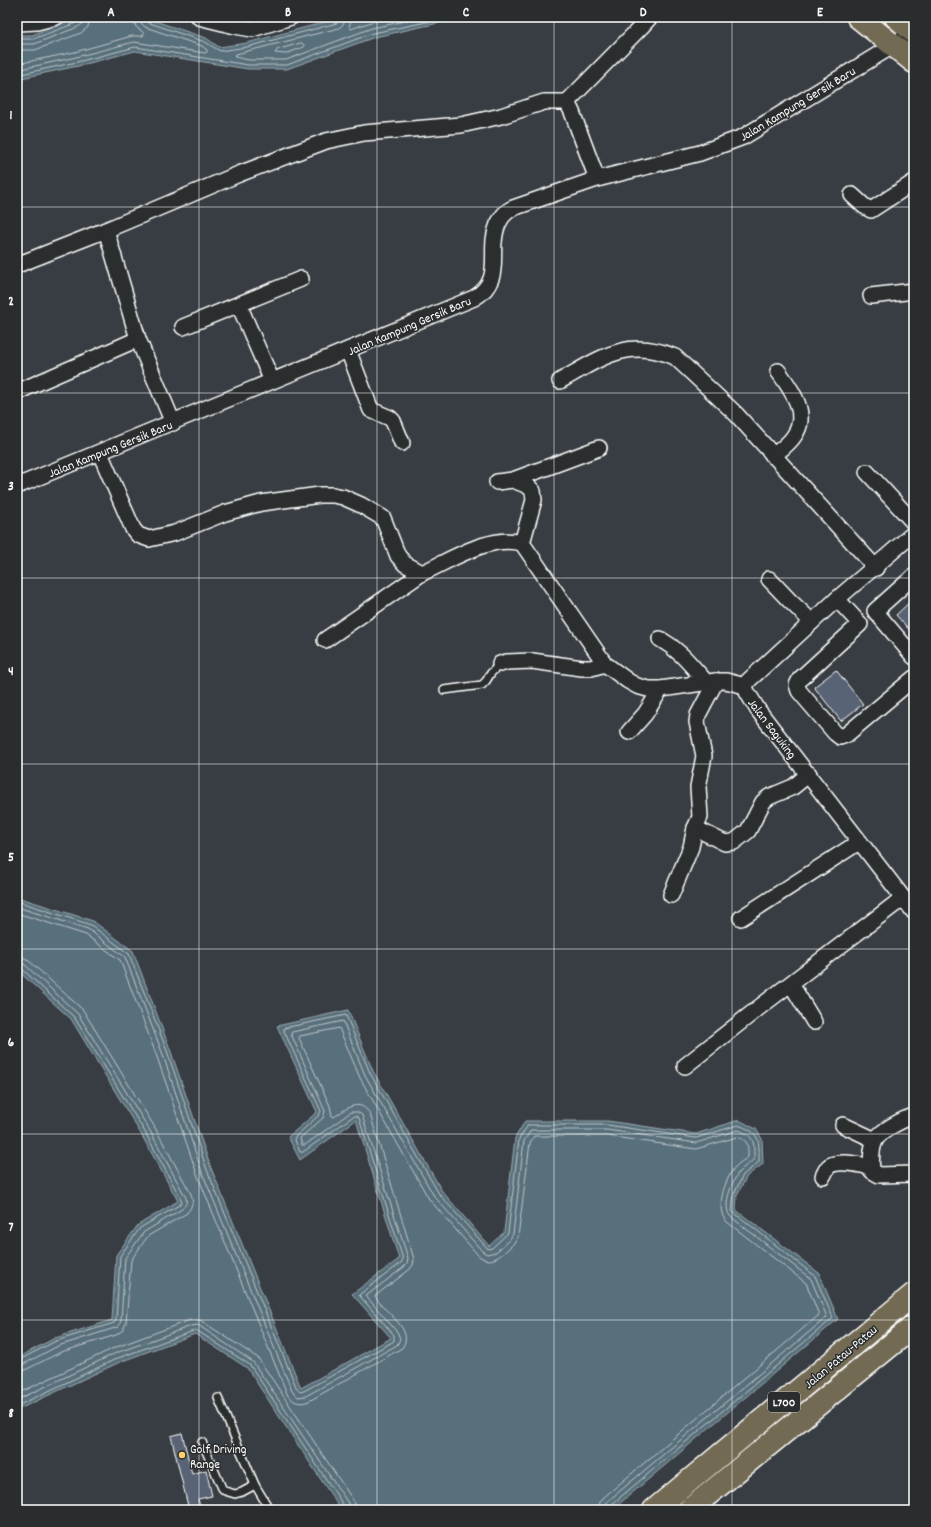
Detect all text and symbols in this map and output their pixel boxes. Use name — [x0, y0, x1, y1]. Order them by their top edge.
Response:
text: A — [107, 4, 115, 23]
text: B — [285, 4, 291, 23]
text: C — [463, 4, 470, 23]
text: D — [640, 4, 647, 23]
text: E — [817, 4, 824, 23]
street label: Jalan Kampung Gersik Baru — [737, 63, 860, 147]
text: 1 — [10, 107, 13, 126]
text: 2 — [8, 293, 14, 312]
street label: Jalan Kampung Gersik Baru — [345, 293, 475, 362]
street label: Jalan Kampung Gersik Baru — [46, 417, 176, 484]
text: 3 — [8, 478, 14, 497]
text: 4 — [8, 663, 14, 682]
street label: Jalan Saguking — [742, 695, 800, 764]
text: 5 — [8, 849, 14, 868]
text: 6 — [8, 1034, 15, 1053]
text: 7 — [9, 1219, 14, 1238]
street label: Jalan Patau-Patau — [801, 1322, 882, 1394]
road number: L700 — [768, 1392, 800, 1412]
text: 8 — [8, 1405, 14, 1424]
place label: Golf Driving Range — [190, 1441, 247, 1475]
marker: Golf Driving Range — [177, 1450, 187, 1460]

